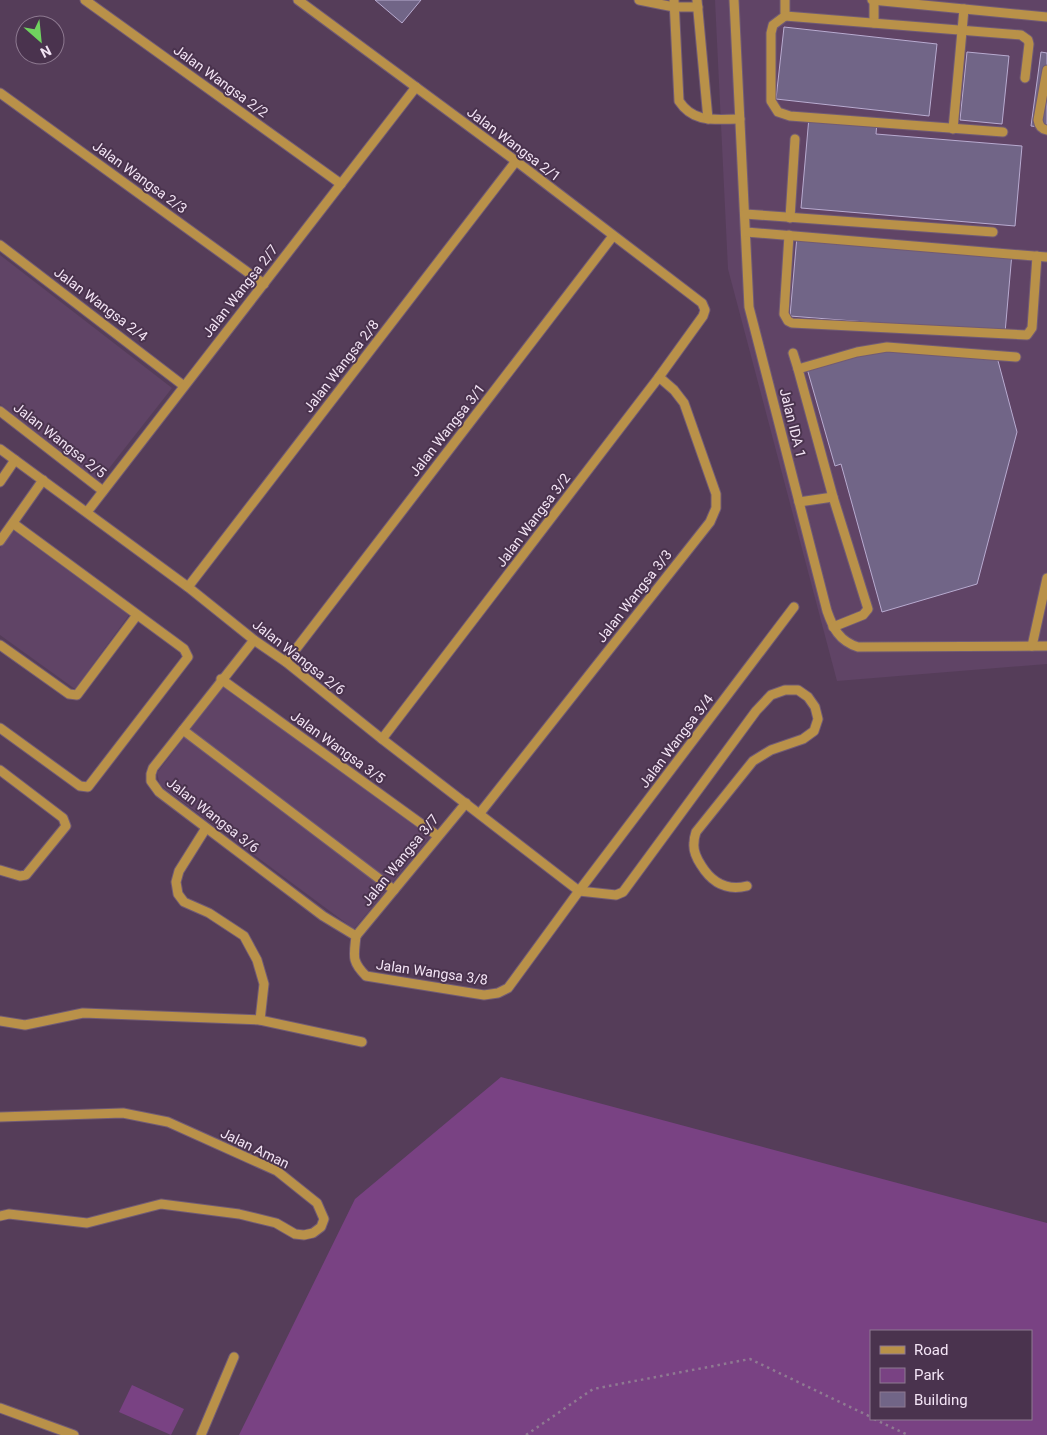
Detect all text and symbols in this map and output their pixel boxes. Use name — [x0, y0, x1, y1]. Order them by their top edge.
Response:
north arrow — [15, 15, 65, 65]
street label: Jalan Wangsa 2/2 — [171, 41, 271, 121]
text: N — [38, 42, 54, 61]
street label: Jalan Wangsa 2/1 — [464, 104, 564, 184]
street label: Jalan Wangsa 2/3 — [90, 137, 190, 217]
street label: Jalan Wangsa 2/7 — [199, 242, 281, 340]
street label: Jalan Wangsa 2/4 — [51, 264, 151, 344]
street label: Jalan Wangsa 2/8 — [300, 317, 382, 415]
street label: Jalan Wangsa 3/1 — [406, 381, 488, 479]
street label: Jalan IDA 1 — [777, 387, 809, 459]
street label: Jalan Wangsa 2/5 — [11, 399, 109, 481]
street label: Jalan Wangsa 3/2 — [493, 470, 573, 570]
street label: Jalan Wangsa 3/3 — [593, 547, 675, 645]
street label: Jalan Wangsa 2/6 — [250, 616, 348, 698]
street label: Jalan Wangsa 3/4 — [636, 691, 716, 791]
street label: Jalan Wangsa 3/5 — [288, 707, 388, 787]
street label: Jalan Wangsa 3/6 — [164, 774, 262, 856]
street label: Jalan Wangsa 3/7 — [358, 811, 442, 909]
street label: Jalan Wangsa 3/8 — [375, 956, 489, 988]
street label: Jalan Aman — [218, 1125, 292, 1171]
legend — [870, 1330, 1032, 1420]
text: Road — [914, 1341, 948, 1359]
text: Park — [914, 1366, 945, 1384]
text: Building — [914, 1391, 968, 1409]

